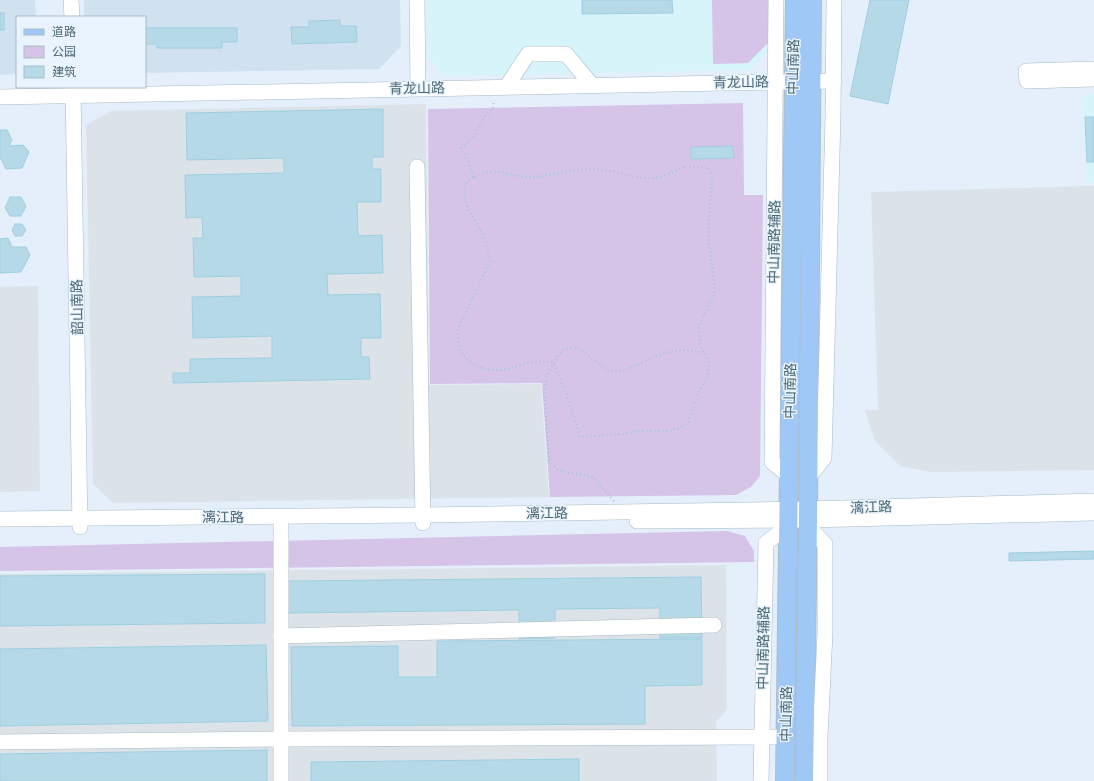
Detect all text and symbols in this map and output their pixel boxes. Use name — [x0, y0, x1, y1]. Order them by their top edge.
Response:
legend — [16, 16, 146, 88]
text: 道路 — [52, 24, 76, 39]
street label: 中山南路 — [784, 39, 801, 95]
text: 公园 — [52, 44, 76, 59]
text: 建筑 — [52, 64, 76, 79]
street label: 青龙山路 — [713, 73, 769, 90]
street label: 青龙山路 — [389, 79, 445, 96]
street label: 中山南路辅路 — [764, 200, 783, 284]
street label: 韶山南路 — [68, 279, 85, 335]
street label: 中山南路 — [781, 363, 798, 419]
street label: 漓江路 — [850, 497, 892, 516]
street label: 漓江路 — [526, 504, 568, 521]
street label: 漓江路 — [202, 508, 244, 525]
street label: 中山南路辅路 — [753, 606, 772, 690]
street label: 中山南路 — [777, 686, 794, 742]

